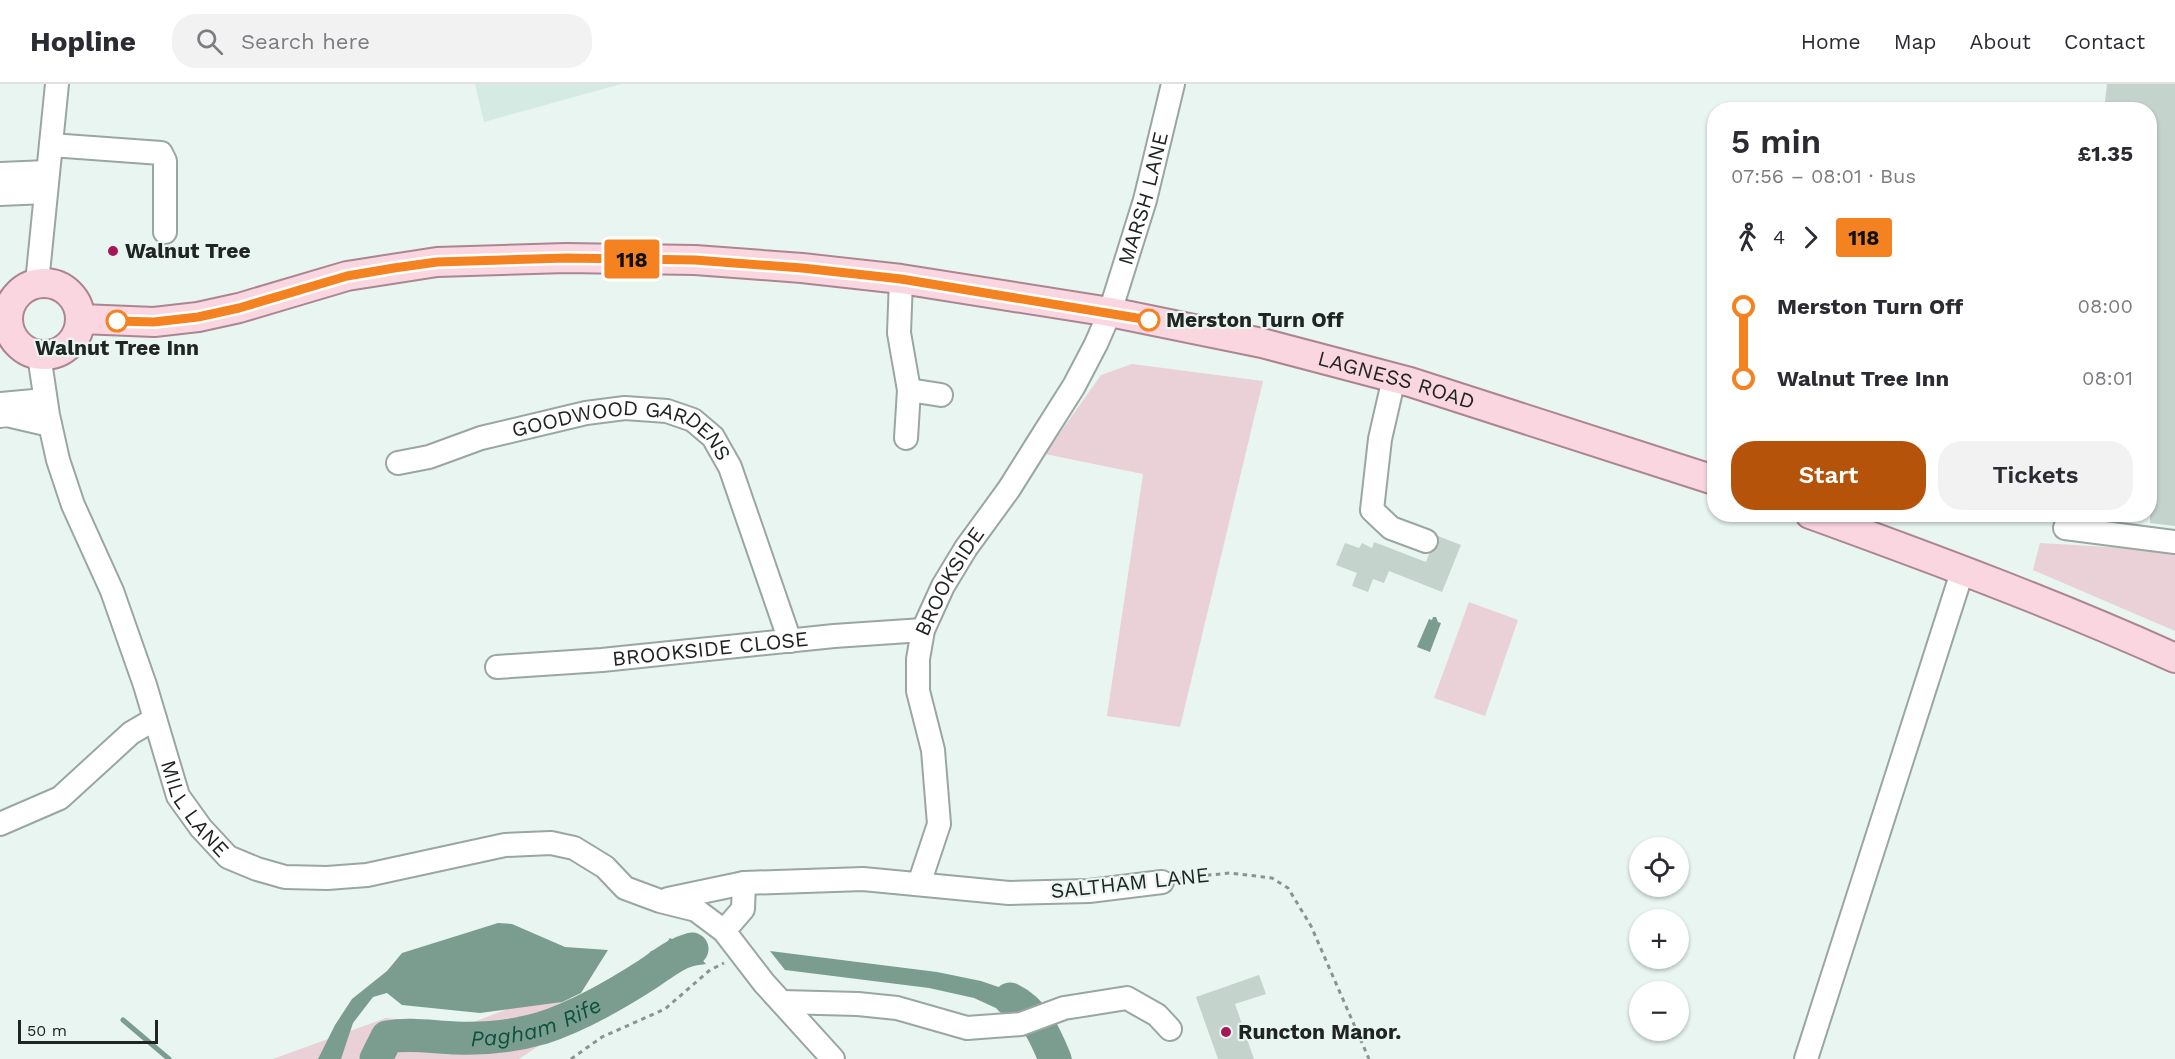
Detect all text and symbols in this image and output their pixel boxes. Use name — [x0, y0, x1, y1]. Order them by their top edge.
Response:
search box — [172, 14, 592, 68]
text: Hopline — [30, 25, 136, 58]
icon: search — [193, 25, 226, 58]
text: Search here — [241, 29, 370, 54]
text: Home — [1801, 29, 1861, 54]
text: Map — [1894, 29, 1937, 54]
text: About — [1970, 29, 2031, 54]
text: Contact — [2064, 29, 2145, 54]
text: 5 min — [1731, 122, 1821, 161]
street label: MARSH LANE — [1112, 129, 1173, 268]
text: £1.35 — [2078, 141, 2133, 166]
text: 07:56 – 08:01 · Bus — [1731, 164, 1916, 188]
icon: walk — [1731, 221, 1764, 254]
icon: forward — [1794, 221, 1827, 254]
text: 4 — [1773, 225, 1785, 249]
text: 118 — [1848, 225, 1880, 250]
place label: Walnut Tree — [125, 238, 251, 263]
line badge: 118 — [598, 240, 666, 279]
marker: Walnut Tree — [106, 244, 120, 258]
text: 118 — [616, 247, 648, 272]
text: Merston Turn Off — [1777, 294, 1963, 319]
text: 08:00 — [2077, 294, 2133, 318]
place label: Merston Turn Off — [1166, 307, 1345, 332]
marker: Merston Turn Off — [1138, 309, 1160, 331]
marker: Walnut Tree Inn — [106, 310, 128, 332]
place label: Walnut Tree Inn — [35, 335, 199, 360]
street label: LAGNESS ROAD — [1315, 345, 1478, 414]
text: Walnut Tree Inn — [1777, 366, 1949, 391]
text: 08:01 — [2082, 366, 2133, 390]
street label: GOODWOOD GARDENS — [509, 395, 737, 465]
button: Start — [1731, 441, 1926, 510]
button: Tickets — [1938, 441, 2133, 510]
street label: BROOKSIDE — [909, 522, 989, 640]
street label: BROOKSIDE CLOSE — [611, 626, 809, 671]
street label: MILL LANE — [156, 757, 234, 862]
map controls — [1629, 837, 1689, 1041]
button: locate — [1629, 837, 1689, 897]
street label: SALTHAM LANE — [1049, 862, 1210, 903]
button: + — [1629, 909, 1689, 969]
button: − — [1629, 981, 1689, 1041]
water label: Pagham Rife — [470, 992, 606, 1051]
scale bar — [18, 1017, 158, 1044]
place label: Runcton Manor. — [1238, 1019, 1401, 1044]
text: 50 m — [27, 1021, 67, 1040]
marker: Runcton Manor. — [1219, 1025, 1233, 1039]

